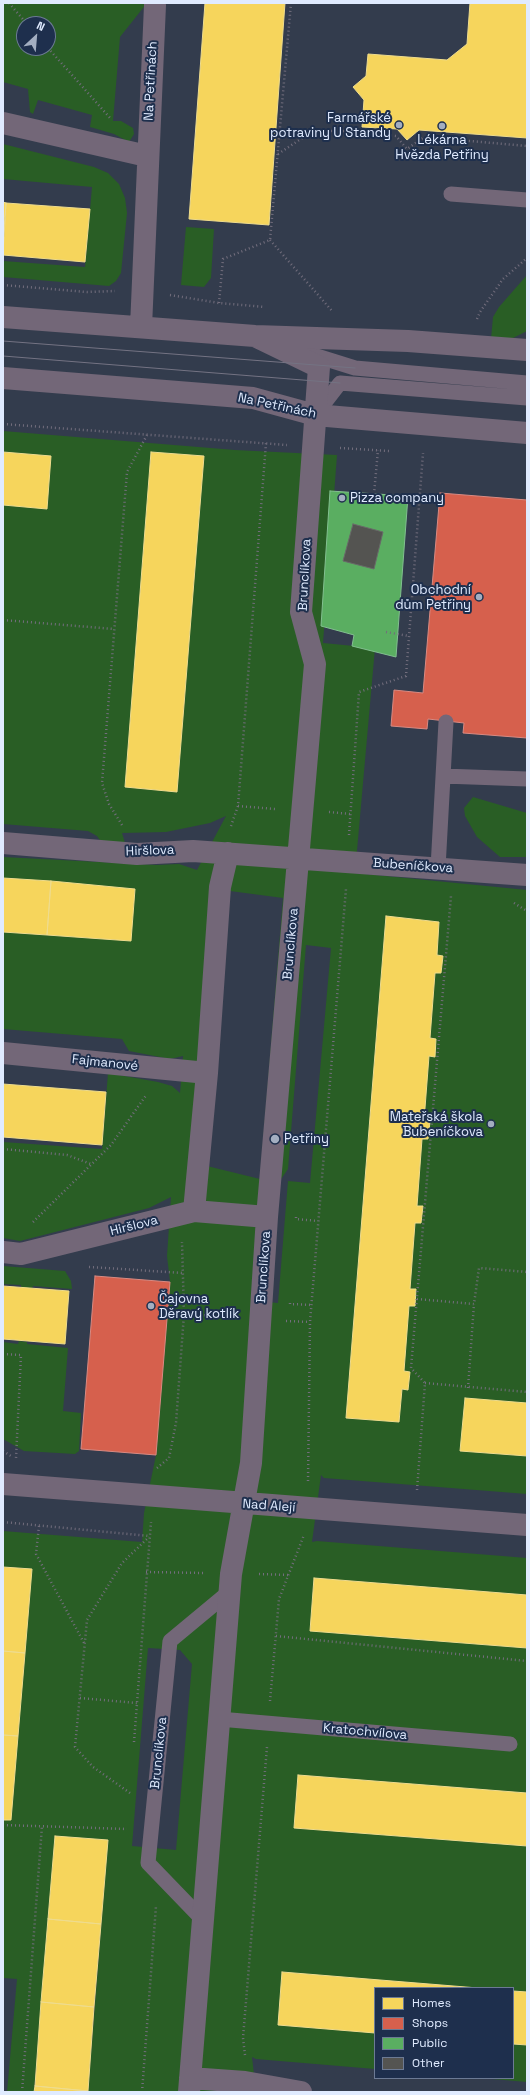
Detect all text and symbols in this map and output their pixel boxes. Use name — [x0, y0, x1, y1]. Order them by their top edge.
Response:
north arrow — [16, 16, 56, 56]
text: N — [34, 18, 47, 34]
street label: Na Petřinách — [141, 41, 161, 121]
place label: Farmářské potraviny U Standy — [270, 110, 391, 141]
marker: Farmářské potraviny U Standy — [394, 120, 404, 130]
marker: Lékárna Hvězda Petřiny — [437, 121, 447, 131]
place label: Lékárna Hvězda Petřiny — [395, 132, 489, 163]
street label: Na Petřinách — [236, 390, 318, 422]
place label: Pizza company — [350, 490, 444, 506]
marker: Pizza company — [337, 493, 347, 503]
street label: Brunclíkova — [295, 539, 315, 611]
place label: Obchodní dům Petřiny — [395, 582, 471, 613]
marker: Obchodní dům Petřiny — [474, 592, 484, 602]
street label: Hiršlova — [125, 842, 175, 860]
street label: Bubeníčkova — [372, 855, 454, 877]
street label: Brunclíkova — [280, 907, 302, 981]
street label: Fajmanové — [71, 1052, 139, 1074]
place label: Mateřská škola Bubeníčkova — [390, 1109, 483, 1140]
marker: Mateřská škola Bubeníčkova — [486, 1119, 496, 1129]
place label: Petřiny — [284, 1131, 329, 1147]
marker: Petřiny — [269, 1133, 281, 1145]
street label: Hiršlova — [109, 1213, 159, 1239]
street label: Brunclíkova — [254, 1230, 274, 1304]
place label: Čajovna Děravý kotlík — [159, 1291, 239, 1322]
marker: Čajovna Děravý kotlík — [146, 1301, 156, 1311]
street label: Nad Alejí — [242, 1496, 296, 1516]
street label: Brunclíkova — [147, 1716, 171, 1790]
street label: Kratochvílova — [322, 1721, 408, 1743]
legend — [374, 1987, 514, 2079]
text: Homes — [412, 1995, 451, 2011]
text: Shops — [412, 2015, 448, 2031]
text: Public — [412, 2035, 447, 2051]
text: Other — [412, 2055, 445, 2071]

